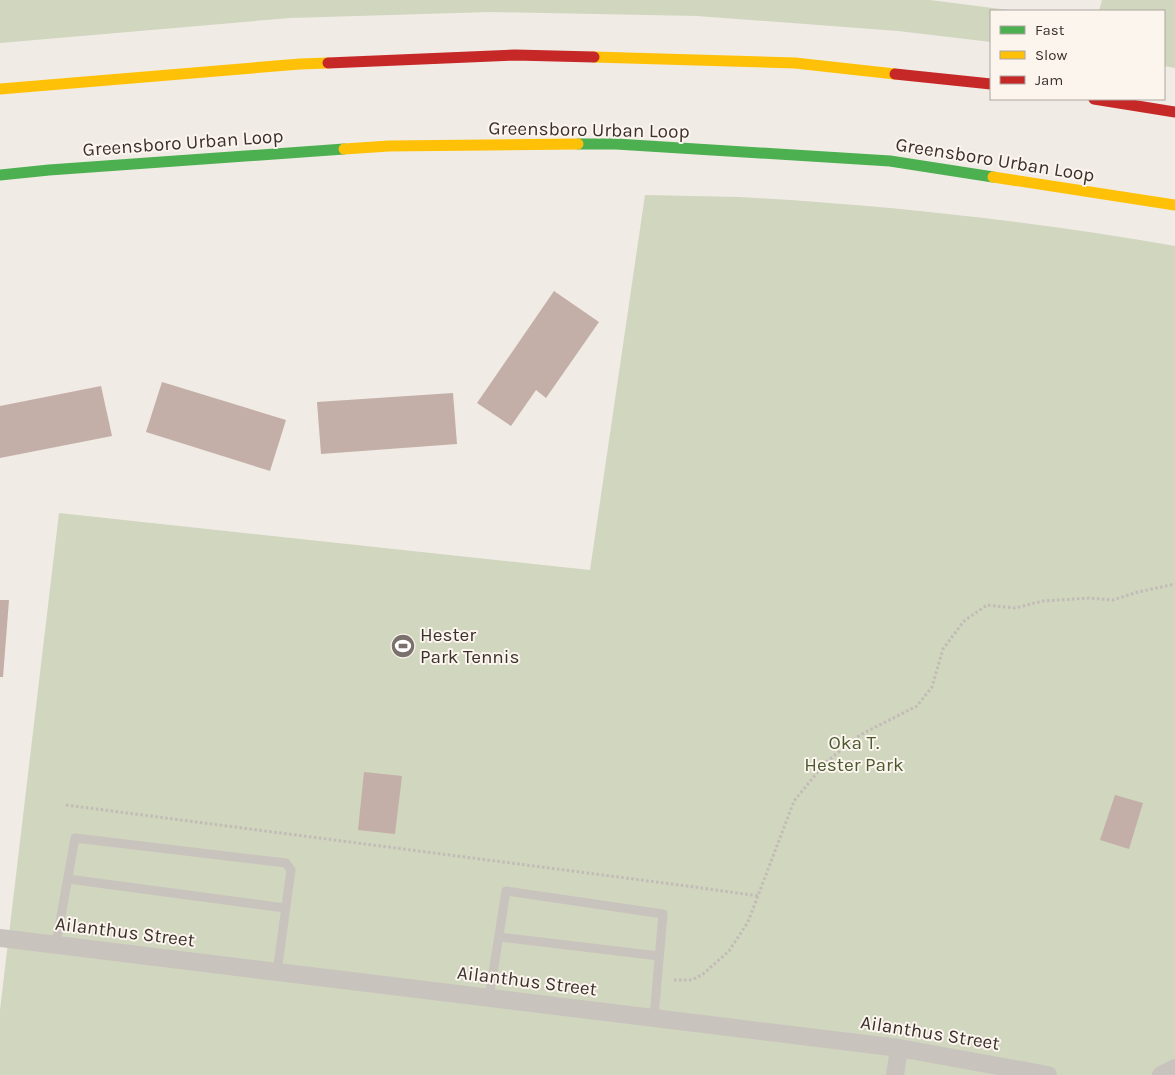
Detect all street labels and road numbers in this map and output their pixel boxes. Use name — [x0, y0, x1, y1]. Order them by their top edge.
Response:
street label: Greensboro Urban Loop — [488, 117, 690, 143]
street label: Greensboro Urban Loop — [82, 125, 284, 161]
street label: Greensboro Urban Loop — [894, 133, 1096, 187]
street label: Ailanthus Street — [54, 913, 196, 951]
street label: Ailanthus Street — [456, 962, 598, 1000]
street label: Ailanthus Street — [859, 1011, 1001, 1055]

